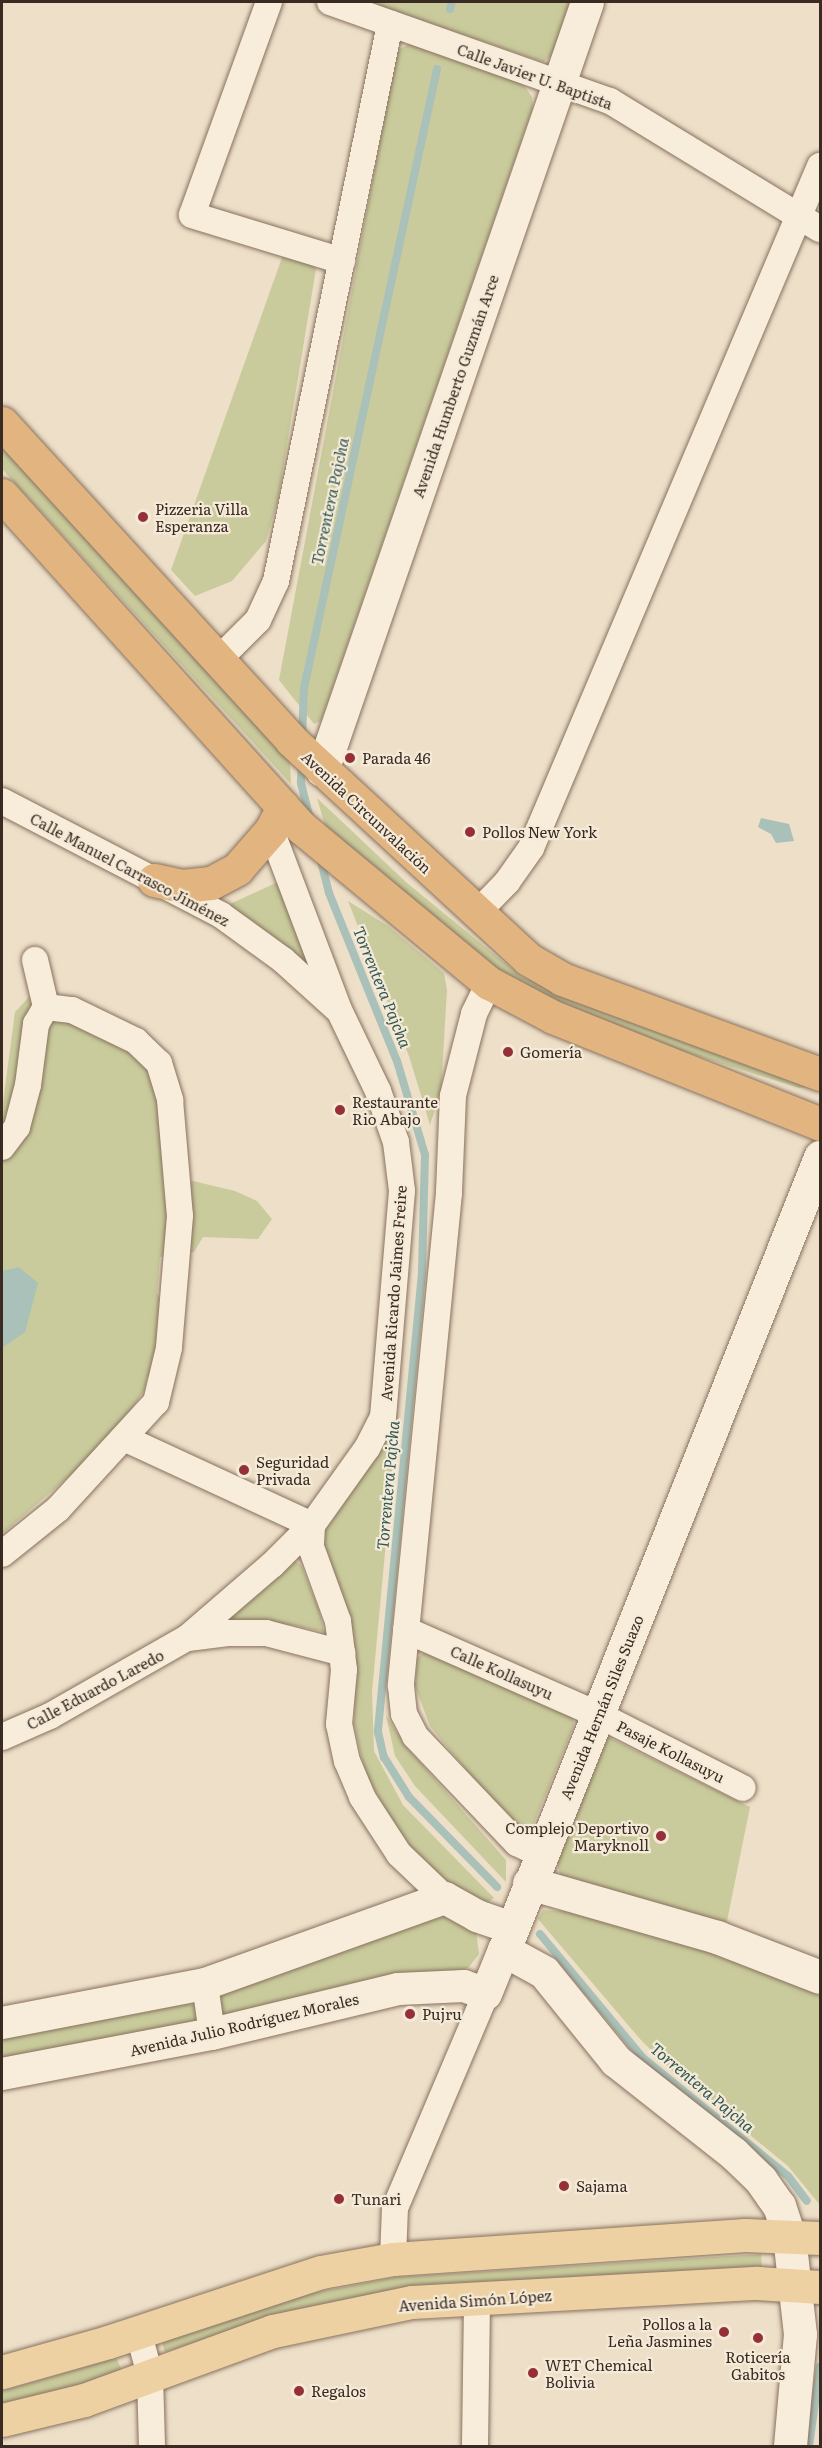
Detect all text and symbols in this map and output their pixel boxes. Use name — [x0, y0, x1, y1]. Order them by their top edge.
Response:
street label: Calle Javier U. Baptista — [455, 39, 615, 113]
street label: Avenida Humberto Guzmán Arce — [408, 272, 502, 500]
water label: Torrentera Pajcha — [306, 436, 352, 566]
place label: Pizzeria Villa Esperanza — [155, 499, 248, 534]
marker: Pizzeria Villa Esperanza — [136, 510, 150, 524]
street label: Avenida Circunvalación — [298, 747, 436, 877]
place label: Parada 46 — [362, 749, 431, 767]
marker: Parada 46 — [343, 751, 357, 765]
street label: Calle Manuel Carrasco Jiménez — [27, 809, 233, 929]
place label: Pollos New York — [482, 823, 597, 841]
marker: Pollos New York — [463, 825, 477, 839]
water label: Torrentera Pajcha — [350, 923, 416, 1051]
place label: Gomería — [520, 1043, 582, 1061]
marker: Gomería — [501, 1045, 515, 1059]
place label: Restaurante Rio Abajo — [352, 1092, 438, 1127]
marker: Restaurante Rio Abajo — [333, 1103, 347, 1117]
street label: Avenida Ricardo Jaimes Freire — [376, 1185, 410, 1401]
water label: Torrentera Pajcha — [372, 1420, 402, 1550]
place label: Seguridad Privada — [256, 1452, 329, 1487]
marker: Seguridad Privada — [237, 1463, 251, 1477]
street label: Avenida Hernán Siles Suazo — [556, 1612, 646, 1802]
street label: Calle Kollasuyu — [448, 1641, 556, 1703]
street label: Calle Eduardo Laredo — [23, 1645, 167, 1733]
street label: Pasaje Kollasuyu — [614, 1716, 728, 1786]
place label: Complejo Deportivo Maryknoll — [505, 1818, 649, 1853]
marker: Complejo Deportivo Maryknoll — [654, 1829, 668, 1843]
street label: Avenida Julio Rodríguez Morales — [128, 1989, 360, 2059]
place label: Pujru — [422, 2005, 462, 2023]
marker: Pujru — [403, 2007, 417, 2021]
water label: Torrentera Pajcha — [647, 2038, 759, 2136]
place label: Sajama — [576, 2177, 628, 2195]
marker: Sajama — [557, 2179, 571, 2193]
place label: Tunari — [351, 2190, 401, 2208]
marker: Tunari — [332, 2192, 346, 2206]
street label: Avenida Simón López — [398, 2286, 552, 2314]
place label: Pollos a la Leña Jasmines — [608, 2314, 712, 2349]
marker: Pollos a la Leña Jasmines — [717, 2325, 731, 2339]
marker: Roticería Gabitos — [751, 2331, 765, 2345]
place label: Roticería Gabitos — [725, 2347, 791, 2382]
place label: WET Chemical Bolivia — [545, 2355, 653, 2390]
marker: WET Chemical Bolivia — [526, 2366, 540, 2380]
place label: Regalos — [311, 2382, 366, 2400]
marker: Regalos — [292, 2384, 306, 2398]

